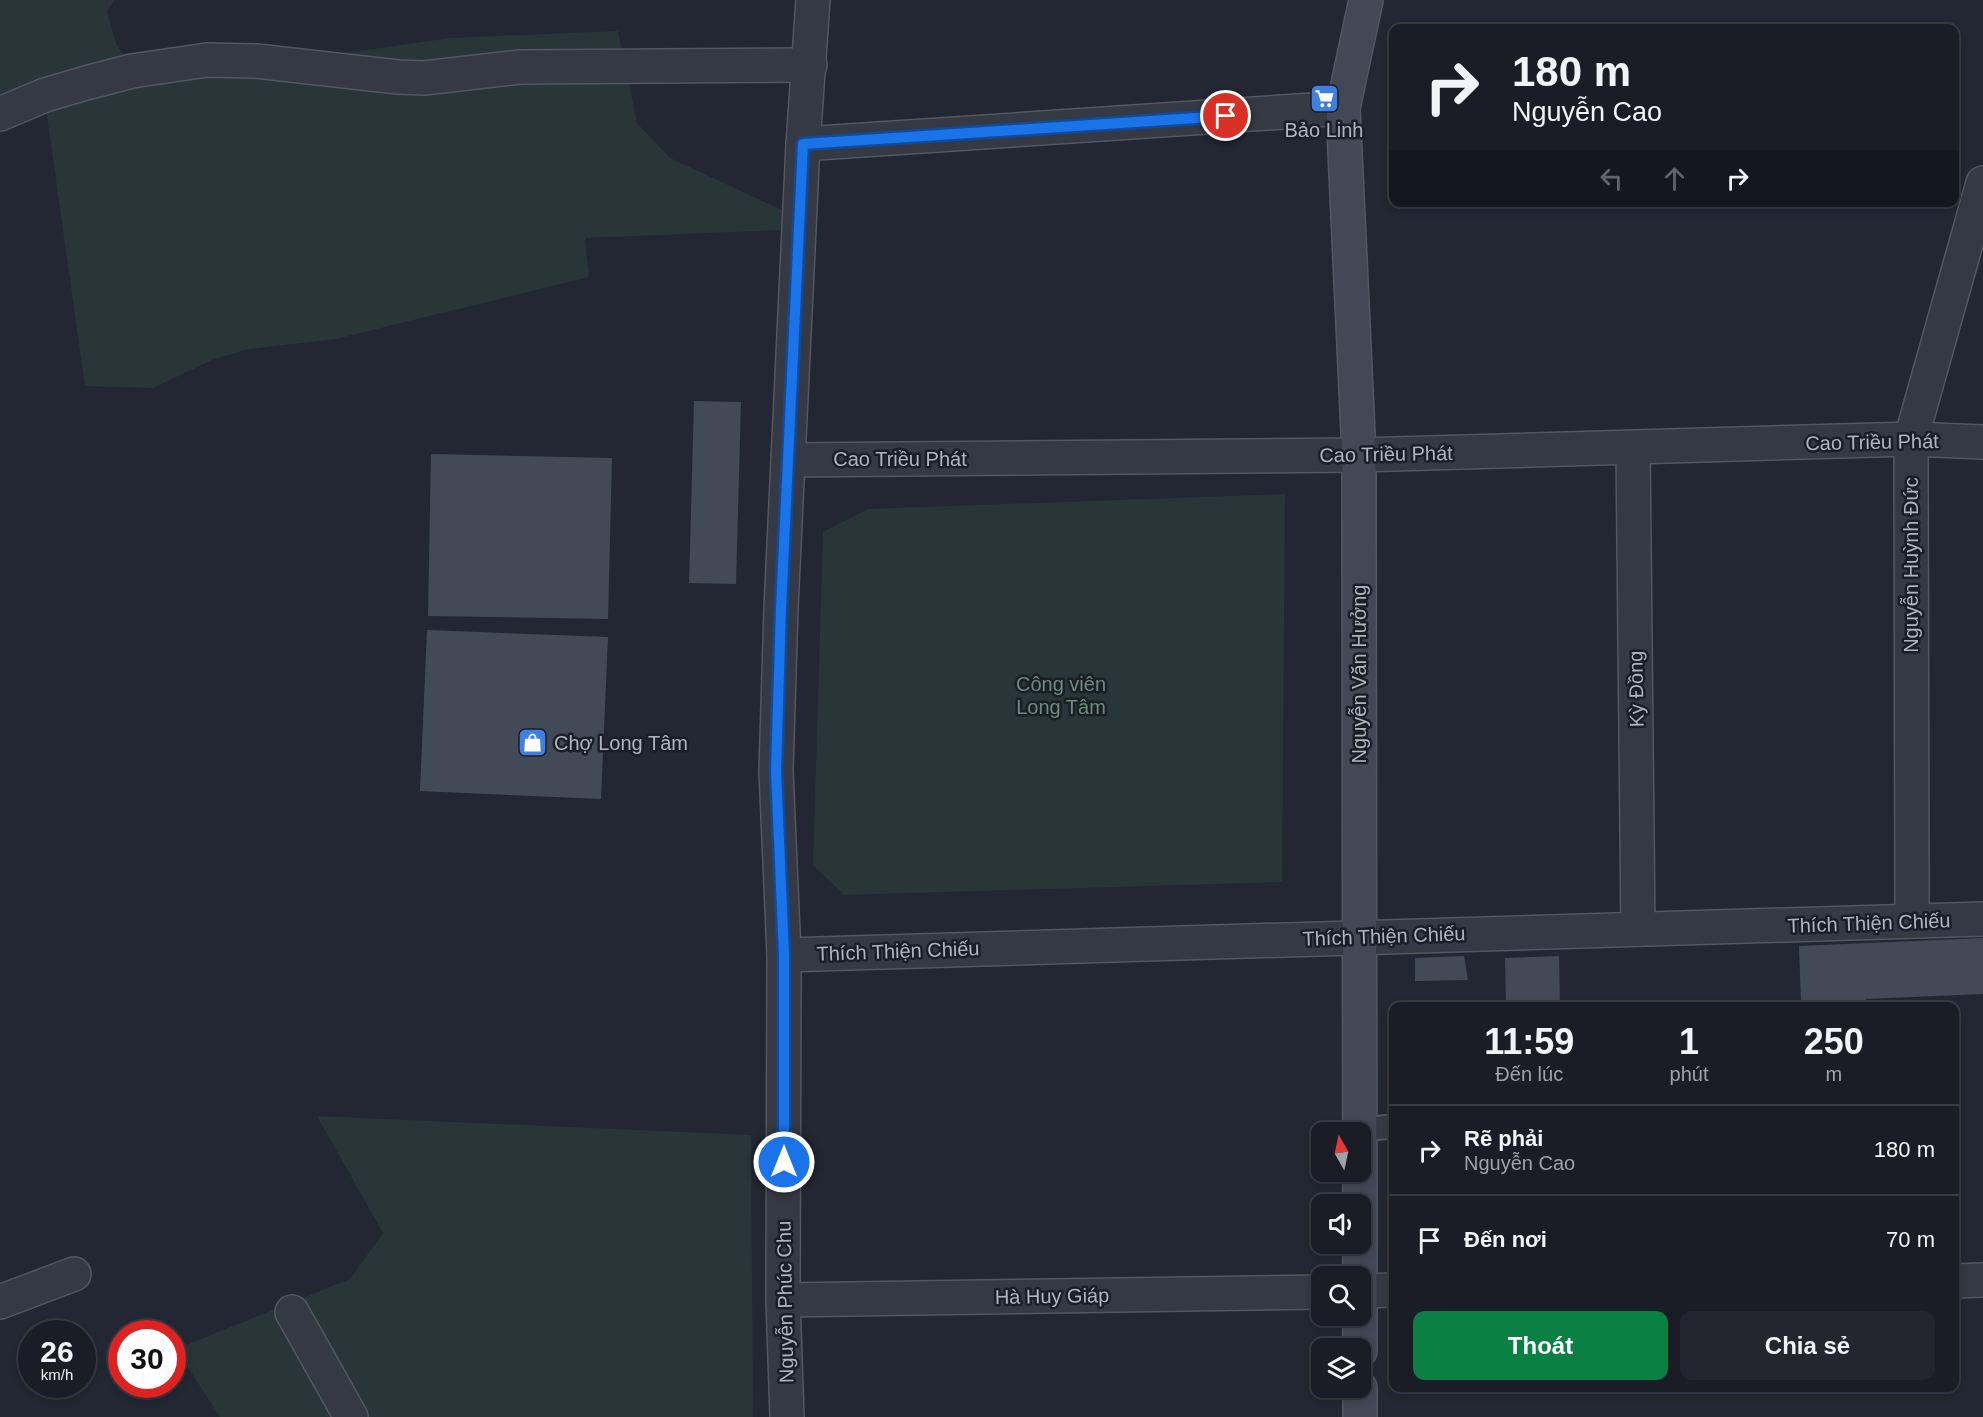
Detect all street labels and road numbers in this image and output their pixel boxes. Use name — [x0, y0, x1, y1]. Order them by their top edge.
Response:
street label: Cao Triều Phát — [1805, 430, 1939, 454]
street label: Cao Triều Phát — [1319, 442, 1453, 466]
street label: Cao Triều Phát — [833, 448, 967, 470]
street label: Nguyễn Huỳnh Đức — [1900, 477, 1922, 653]
street label: Nguyễn Văn Hưởng — [1348, 585, 1370, 763]
street label: Kỳ Đồng — [1624, 650, 1648, 728]
street label: Thích Thiện Chiếu — [1787, 909, 1951, 937]
street label: Thích Thiện Chiếu — [1302, 922, 1466, 950]
street label: Thích Thiện Chiếu — [816, 937, 980, 965]
street label: Nguyễn Phúc Chu — [773, 1221, 797, 1383]
street label: Hà Huy Giáp — [995, 1284, 1109, 1308]

